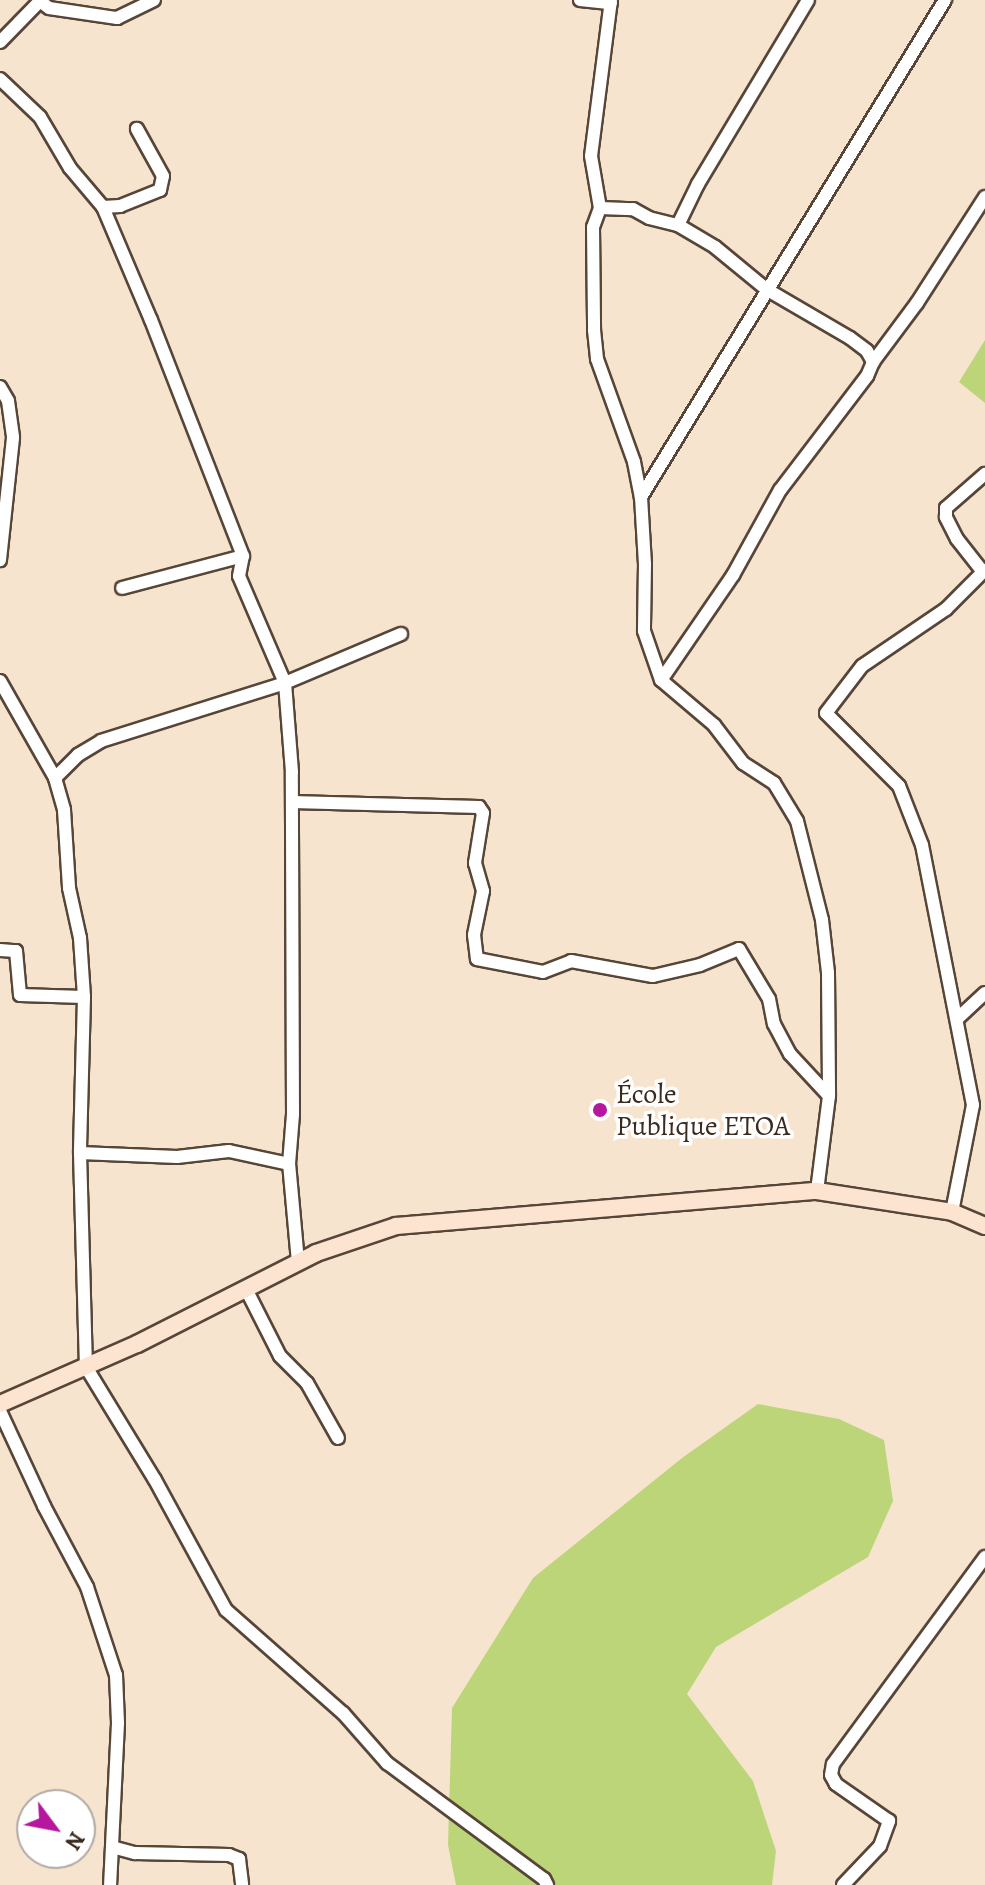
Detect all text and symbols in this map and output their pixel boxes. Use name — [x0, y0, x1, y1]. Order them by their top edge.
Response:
place label: École Publique ETOA — [616, 1077, 790, 1143]
marker: École Publique ETOA — [591, 1101, 609, 1119]
north arrow — [16, 1789, 96, 1869]
text: N — [58, 1826, 92, 1855]

